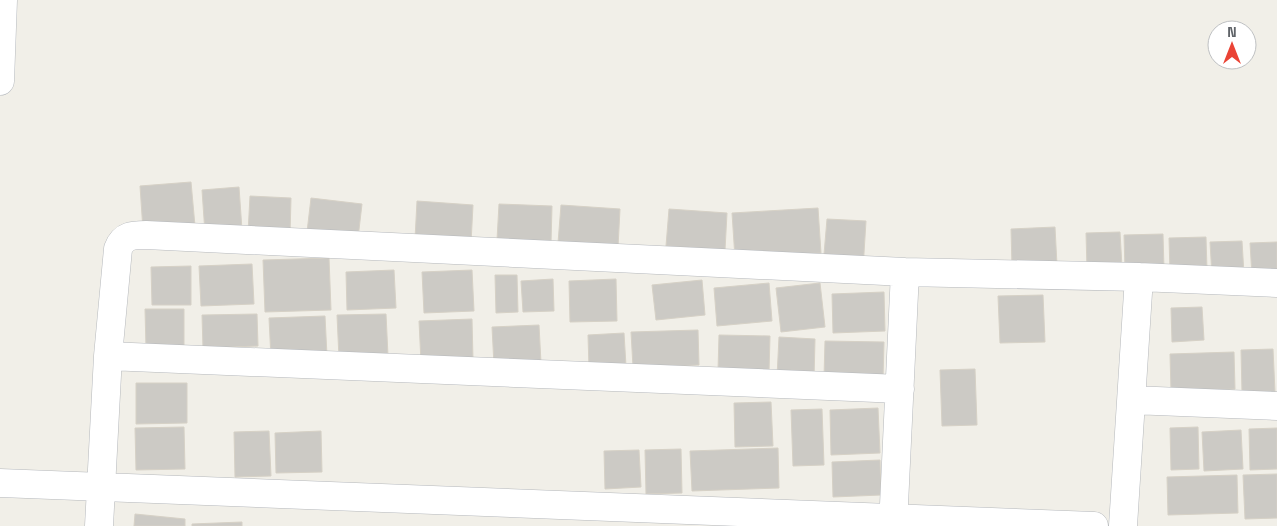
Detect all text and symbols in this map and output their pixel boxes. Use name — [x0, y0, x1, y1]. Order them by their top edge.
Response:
north arrow — [1207, 20, 1257, 70]
text: N — [1227, 23, 1237, 41]

